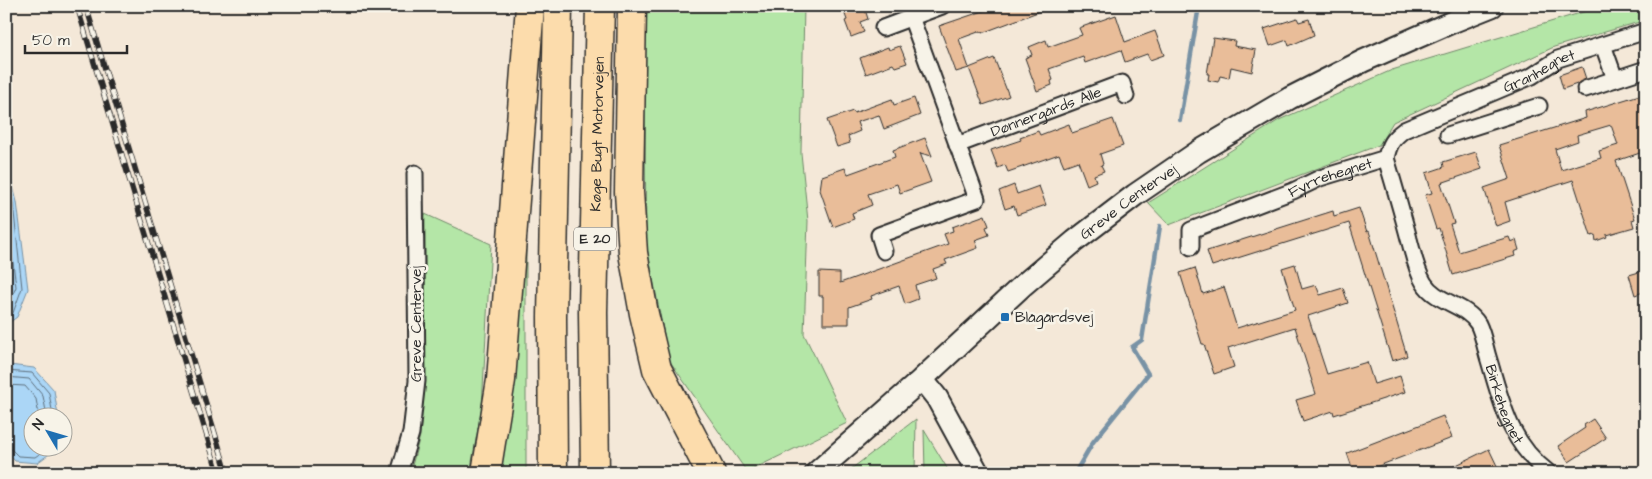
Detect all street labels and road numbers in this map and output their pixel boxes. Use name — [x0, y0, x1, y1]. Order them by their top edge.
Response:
street label: Granhegnet — [1500, 44, 1577, 98]
street label: Køge Bugt Motorvejen — [585, 56, 609, 212]
street label: Dønnergårds Alle — [988, 81, 1104, 142]
street label: Fyrrehegnet — [1285, 152, 1375, 202]
street label: Greve Centervej — [1075, 159, 1181, 244]
road number: E 20 — [574, 228, 616, 250]
street label: Greve Centervej — [406, 266, 427, 382]
street label: Birkehegnet — [1480, 362, 1529, 448]

